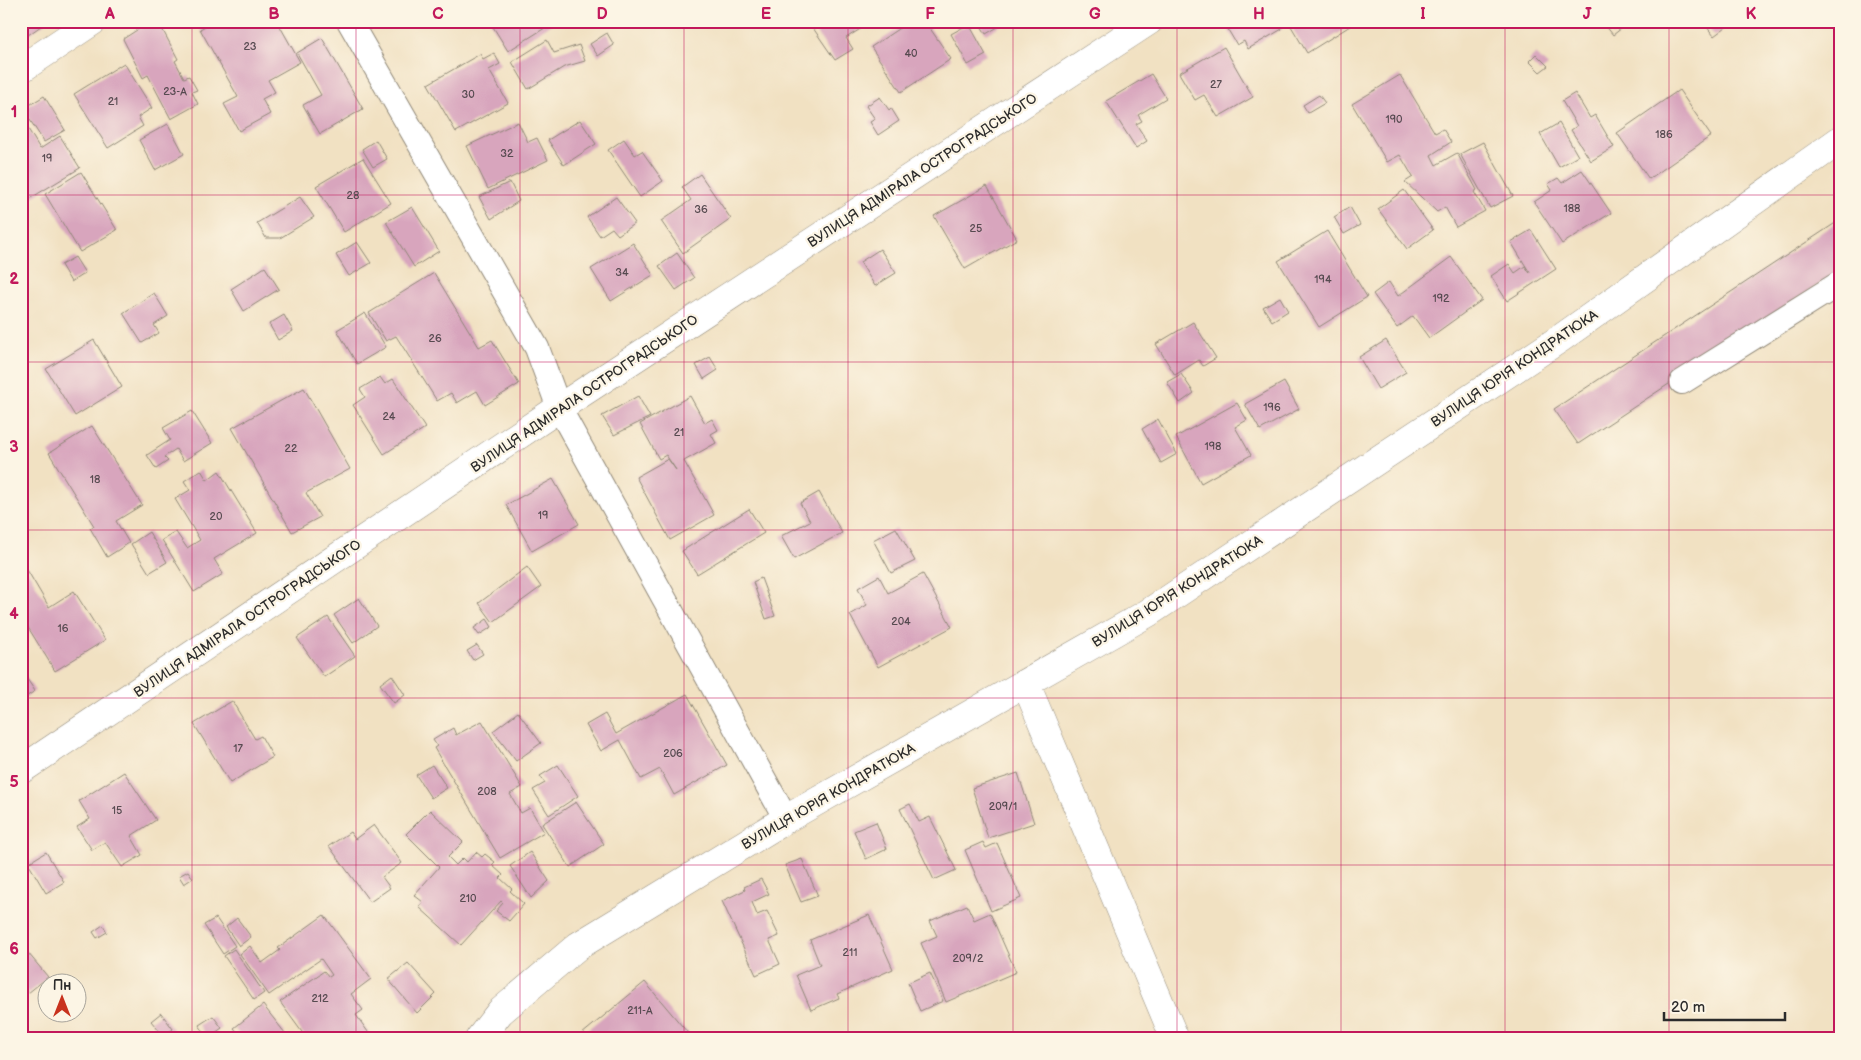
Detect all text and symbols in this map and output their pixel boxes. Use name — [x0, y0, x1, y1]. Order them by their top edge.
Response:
text: A — [104, 5, 115, 24]
text: B — [268, 5, 280, 24]
text: C — [432, 5, 444, 24]
text: D — [596, 5, 608, 24]
text: E — [761, 5, 771, 24]
text: F — [925, 5, 935, 24]
text: G — [1089, 5, 1101, 24]
text: H — [1253, 5, 1265, 24]
text: I — [1420, 5, 1426, 24]
text: J — [1583, 5, 1592, 24]
text: K — [1746, 5, 1757, 24]
house number: 23 — [243, 40, 257, 53]
house number: 40 — [904, 47, 918, 60]
house number: 27 — [1210, 78, 1223, 91]
house number: 23-А — [163, 85, 187, 98]
house number: 30 — [461, 88, 475, 101]
street label: ВУЛИЦЯ АДМІРАЛА ОСТРОГРАДСЬКОГО — [804, 90, 1040, 251]
house number: 21 — [108, 95, 118, 108]
text: 1 — [11, 103, 17, 122]
house number: 190 — [1385, 113, 1403, 126]
house number: 186 — [1655, 128, 1673, 141]
house number: 32 — [500, 147, 514, 160]
house number: 19 — [42, 152, 52, 165]
house number: 28 — [347, 189, 359, 202]
house number: 188 — [1563, 202, 1581, 215]
house number: 36 — [694, 203, 708, 216]
house number: 25 — [970, 222, 982, 235]
house number: 34 — [615, 266, 629, 279]
text: 2 — [9, 270, 19, 289]
house number: 194 — [1314, 273, 1332, 286]
house number: 192 — [1432, 292, 1450, 305]
street label: ВУЛИЦЯ ЮРІЯ КОНДРАТЮКА — [1428, 306, 1601, 431]
street label: ВУЛИЦЯ АДМІРАЛА ОСТРОГРАДСЬКОГО — [468, 311, 701, 476]
house number: 26 — [428, 332, 442, 345]
house number: 196 — [1263, 401, 1281, 414]
house number: 24 — [382, 410, 396, 423]
house number: 21 — [674, 426, 684, 439]
text: 3 — [9, 438, 19, 457]
house number: 198 — [1204, 440, 1222, 453]
house number: 22 — [285, 442, 298, 455]
house number: 18 — [90, 473, 100, 486]
house number: 19 — [538, 509, 548, 522]
house number: 20 — [210, 510, 223, 523]
street label: ВУЛИЦЯ ЮРІЯ КОНДРАТЮКА — [1089, 532, 1266, 651]
street label: ВУЛИЦЯ АДМІРАЛА ОСТРОГРАДСЬКОГО — [131, 536, 364, 701]
text: 4 — [9, 605, 19, 624]
house number: 204 — [891, 615, 911, 628]
house number: 16 — [58, 622, 69, 635]
street label: ВУЛИЦЯ ЮРІЯ КОНДРАТЮКА — [738, 739, 919, 853]
house number: 17 — [233, 742, 243, 755]
house number: 206 — [663, 747, 683, 760]
text: 5 — [9, 773, 19, 792]
house number: 208 — [477, 785, 497, 798]
house number: 209/1 — [989, 800, 1017, 813]
house number: 15 — [112, 804, 122, 817]
house number: 210 — [459, 892, 477, 905]
text: 6 — [9, 940, 19, 959]
house number: 211 — [843, 946, 857, 959]
house number: 209/2 — [953, 952, 984, 965]
north arrow — [38, 972, 88, 1022]
text: Пн — [53, 977, 71, 994]
scale bar — [1664, 990, 1785, 1022]
house number: 212 — [311, 992, 329, 1005]
text: 20 m — [1671, 998, 1705, 1017]
house number: 211-А — [627, 1004, 653, 1017]

